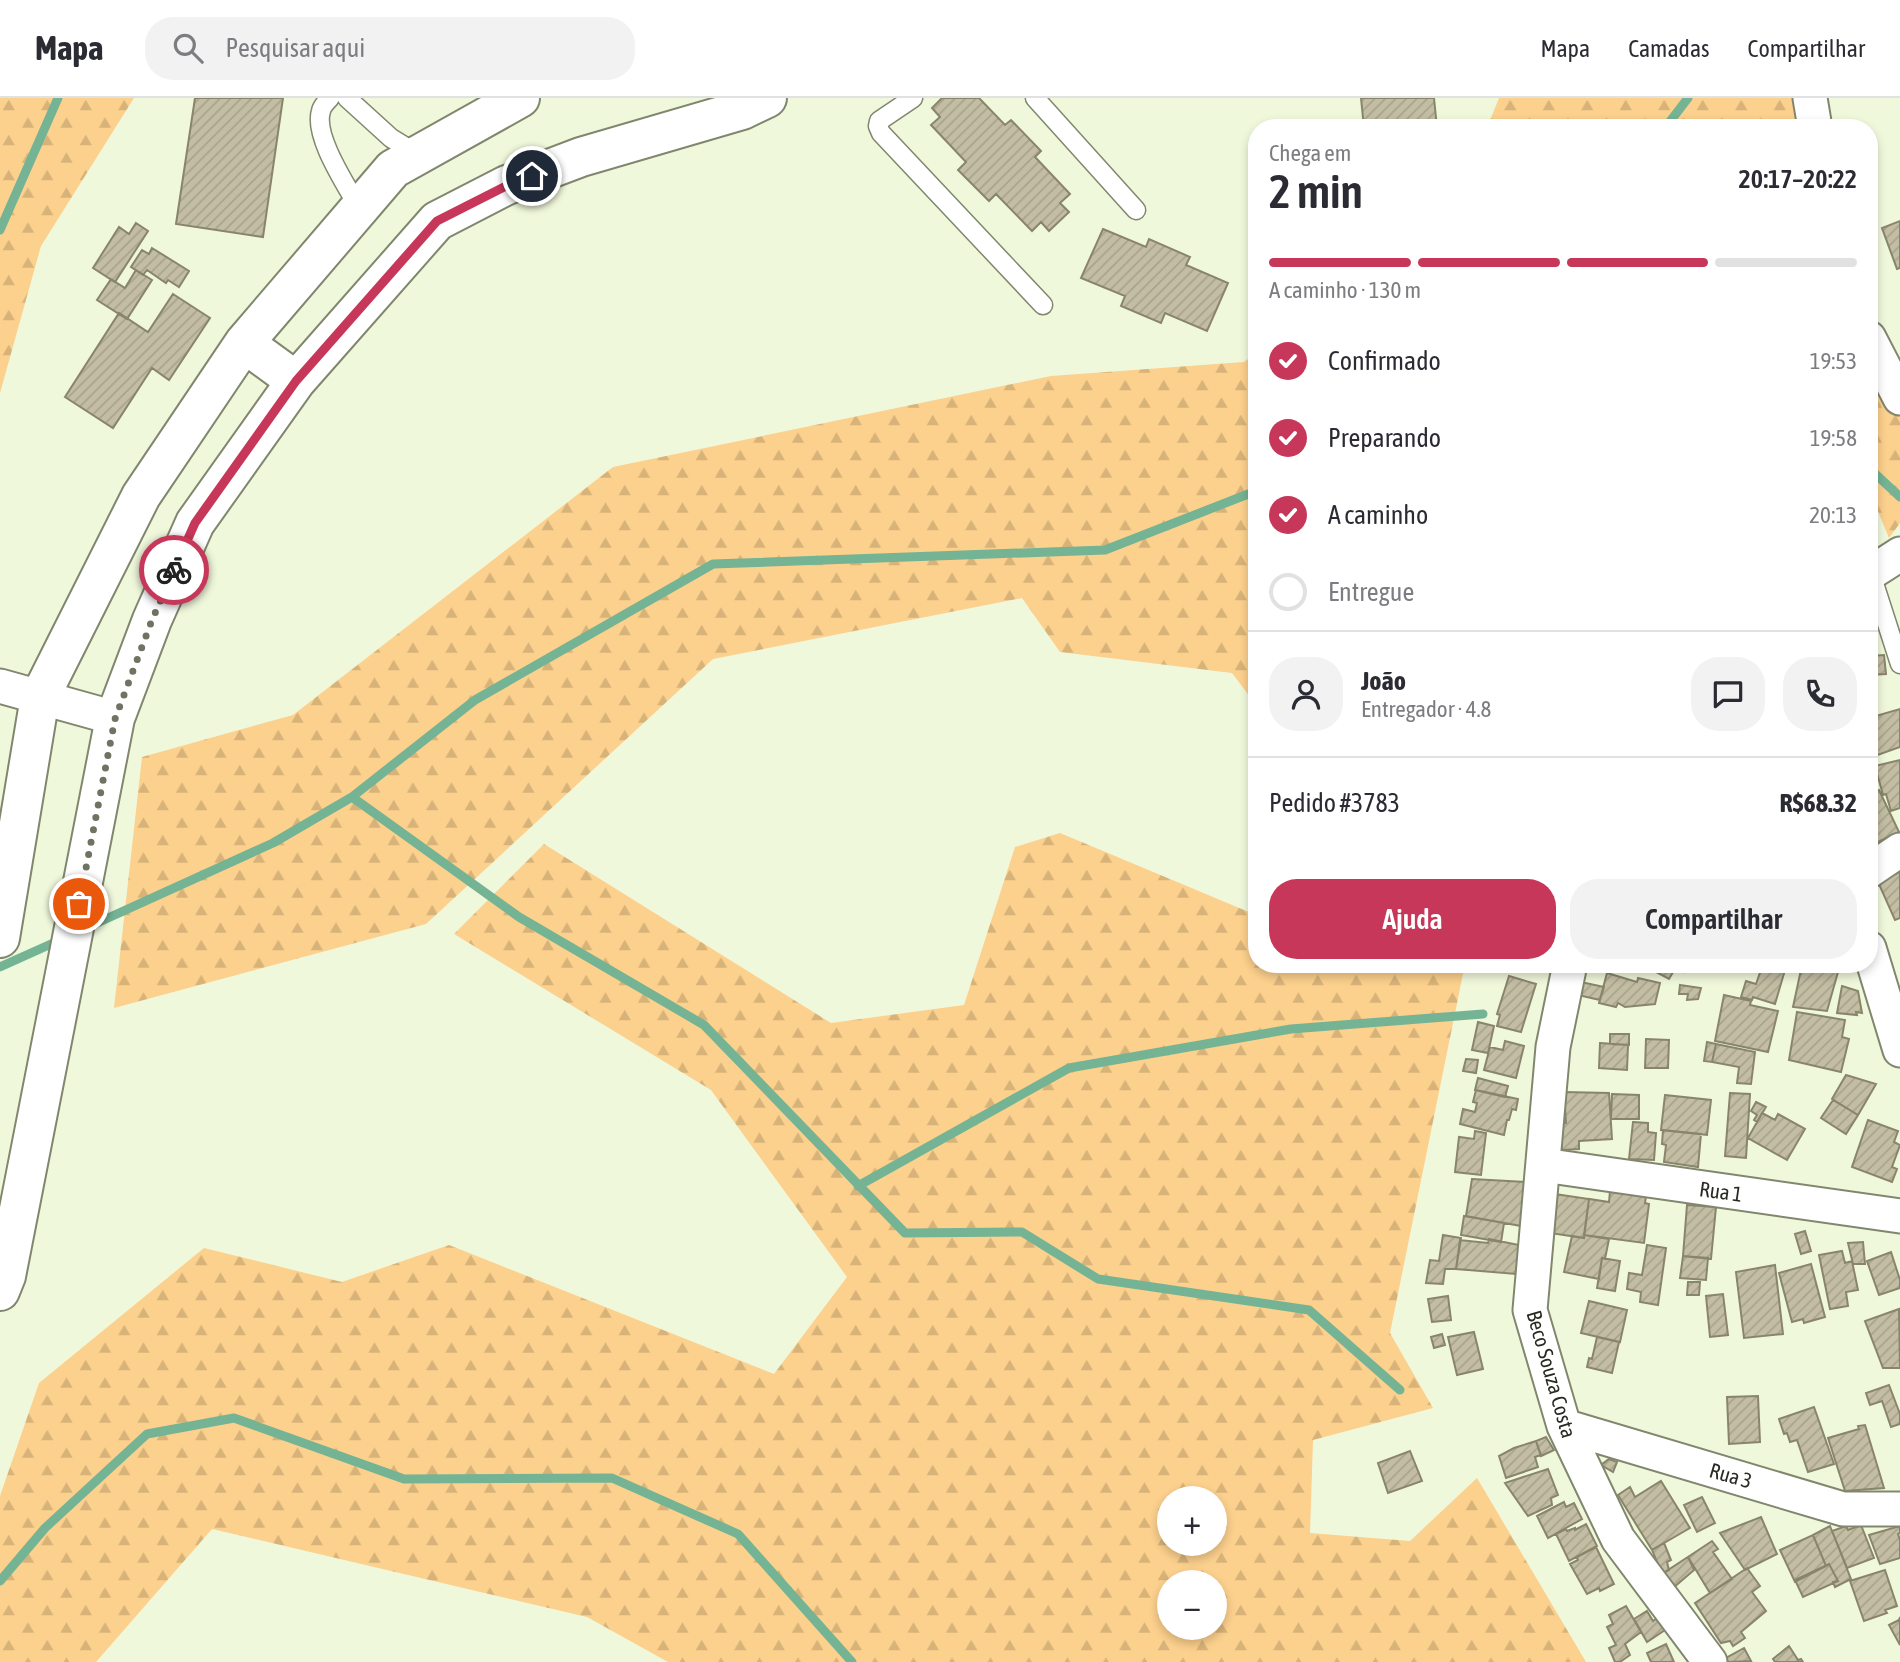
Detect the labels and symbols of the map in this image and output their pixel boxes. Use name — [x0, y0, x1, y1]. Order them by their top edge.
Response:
pin — [502, 146, 562, 206]
courier — [139, 535, 209, 605]
pin — [49, 874, 109, 934]
street label: Rua 1 — [1698, 1176, 1744, 1206]
street label: Beco Souza Costa — [1522, 1307, 1582, 1441]
street label: Rua 3 — [1707, 1458, 1755, 1492]

